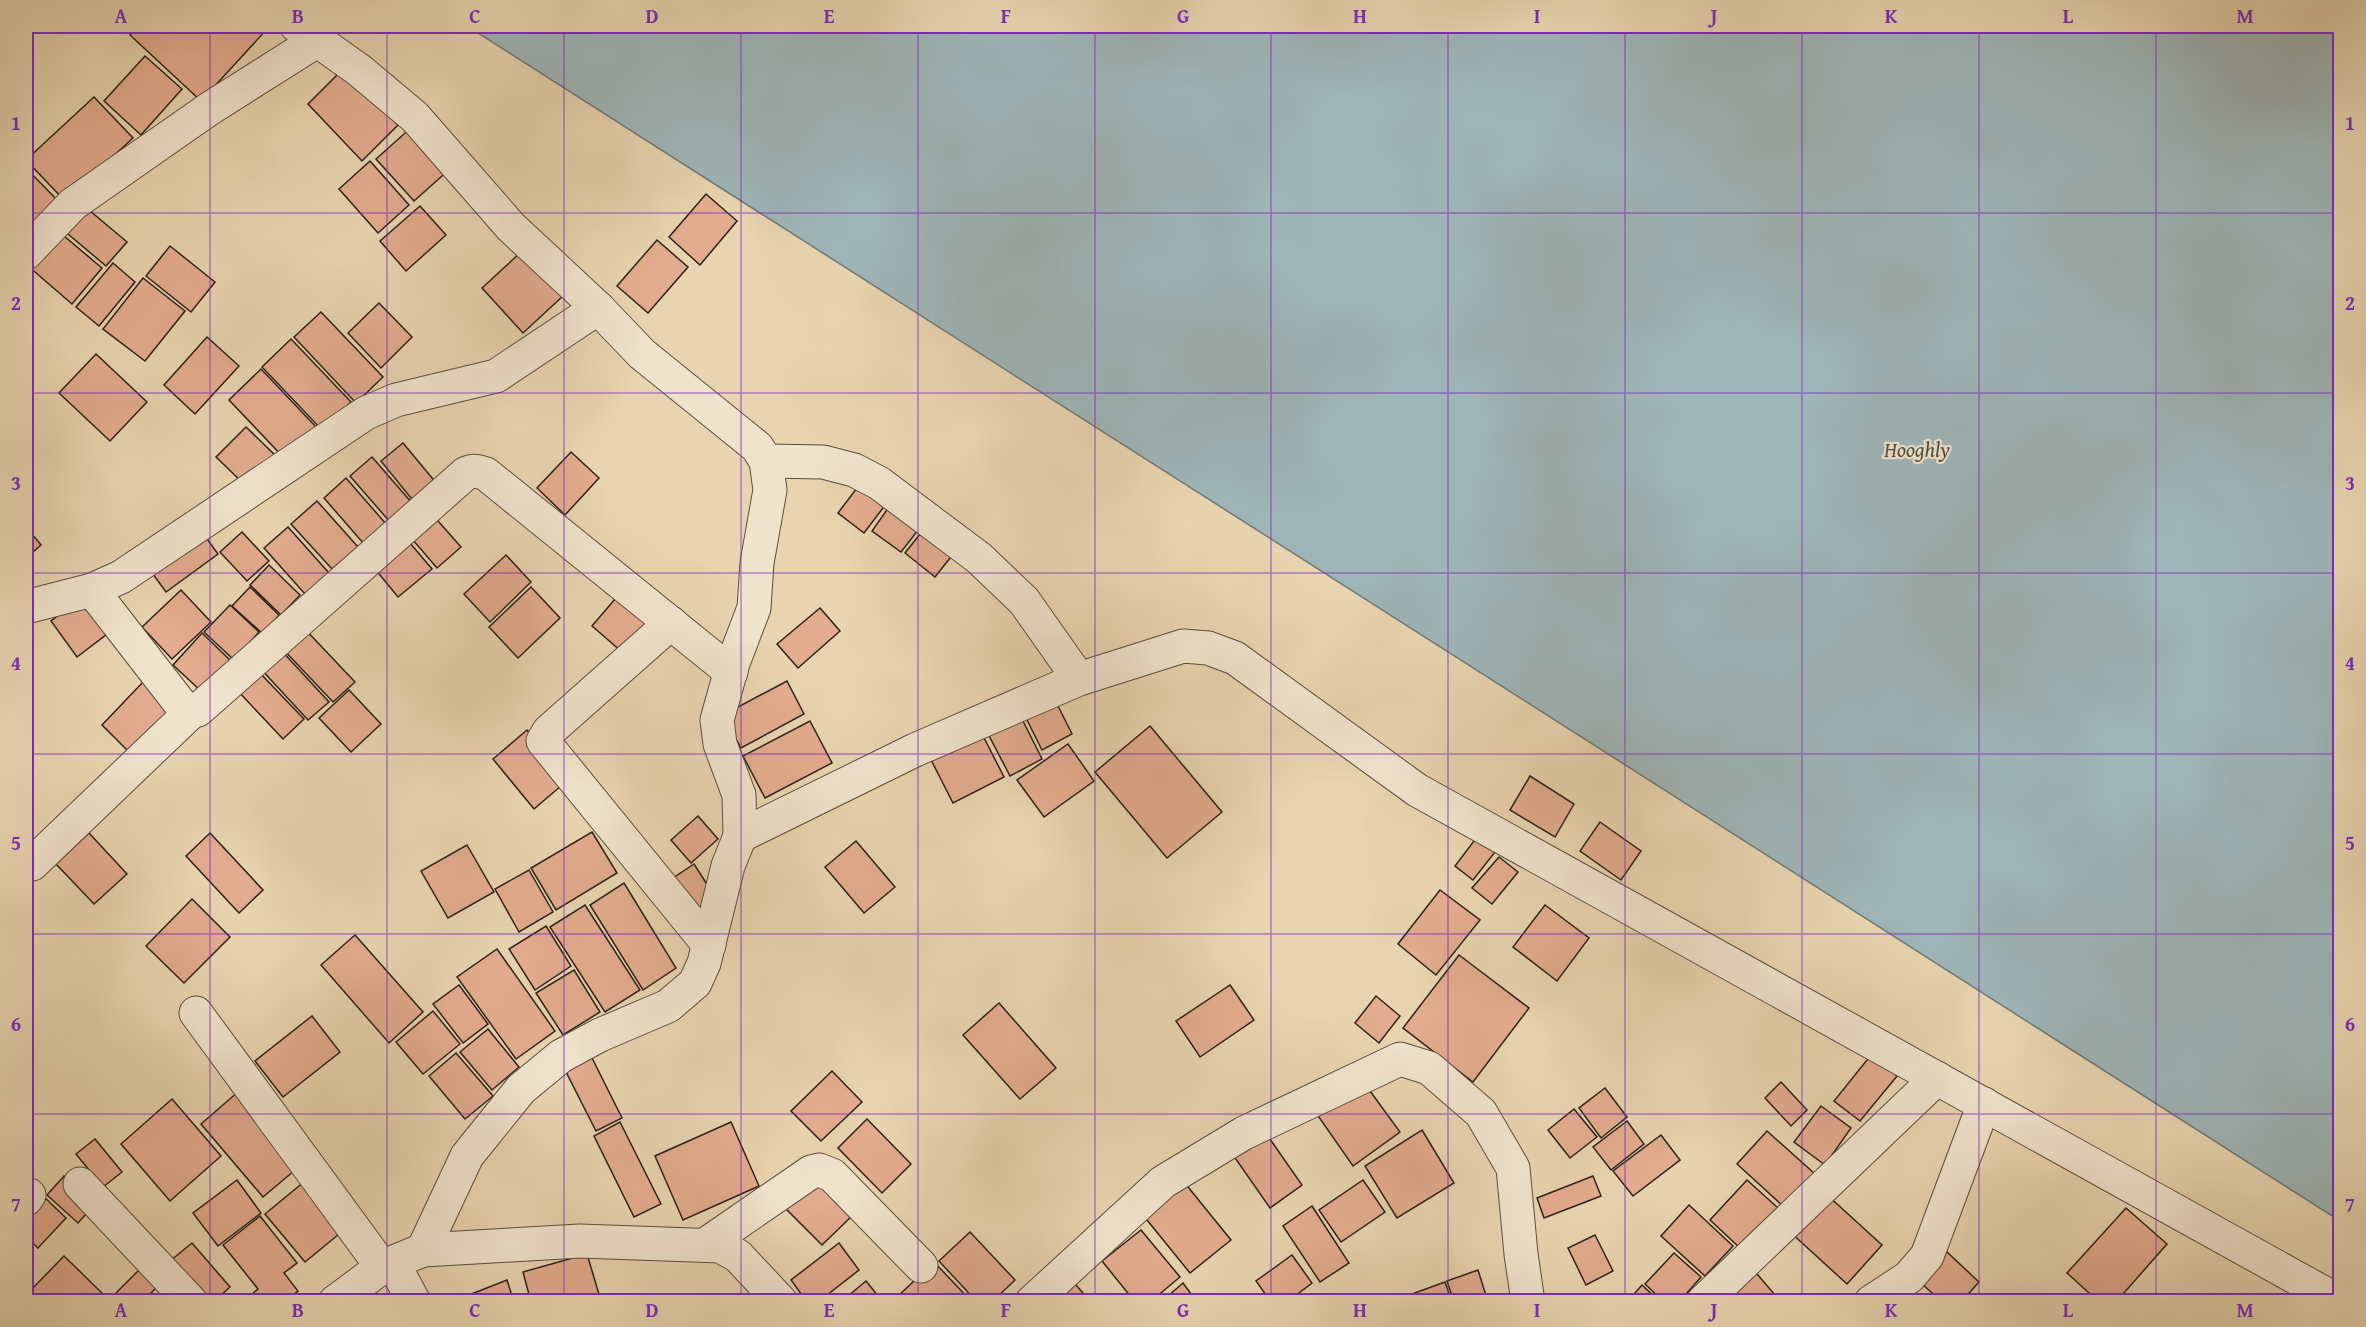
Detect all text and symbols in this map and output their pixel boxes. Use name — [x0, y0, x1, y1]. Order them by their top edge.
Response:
text: A — [115, 1, 128, 30]
text: B — [292, 1, 304, 30]
text: C — [469, 1, 481, 30]
text: D — [645, 1, 659, 30]
text: E — [824, 1, 835, 30]
text: F — [1001, 1, 1011, 30]
text: G — [1177, 1, 1189, 30]
text: H — [1353, 1, 1367, 30]
text: I — [1534, 1, 1540, 30]
text: J — [1708, 1, 1718, 30]
text: K — [1885, 1, 1898, 30]
text: L — [2063, 1, 2074, 30]
text: M — [2236, 1, 2254, 30]
text: 1 — [11, 108, 21, 137]
text: 1 — [2345, 108, 2355, 137]
text: 2 — [11, 288, 21, 317]
text: 2 — [2345, 288, 2355, 317]
water label: Hooghly — [1883, 434, 1950, 465]
text: 3 — [11, 468, 21, 497]
text: 3 — [2345, 468, 2355, 497]
text: 4 — [11, 648, 21, 677]
text: 4 — [2345, 648, 2355, 677]
text: 5 — [11, 828, 21, 857]
text: 5 — [2345, 828, 2355, 857]
text: 6 — [11, 1009, 21, 1038]
text: 6 — [2345, 1009, 2355, 1038]
text: 7 — [11, 1189, 21, 1218]
text: 7 — [2345, 1189, 2355, 1218]
text: A — [115, 1295, 128, 1324]
text: B — [292, 1295, 304, 1324]
text: C — [469, 1295, 481, 1324]
text: D — [645, 1295, 659, 1324]
text: E — [824, 1295, 835, 1324]
text: F — [1001, 1295, 1011, 1324]
text: G — [1177, 1295, 1189, 1324]
text: H — [1353, 1295, 1367, 1324]
text: I — [1534, 1295, 1540, 1324]
text: J — [1708, 1295, 1718, 1324]
text: K — [1885, 1295, 1898, 1324]
text: L — [2063, 1295, 2074, 1324]
text: M — [2236, 1295, 2254, 1324]

